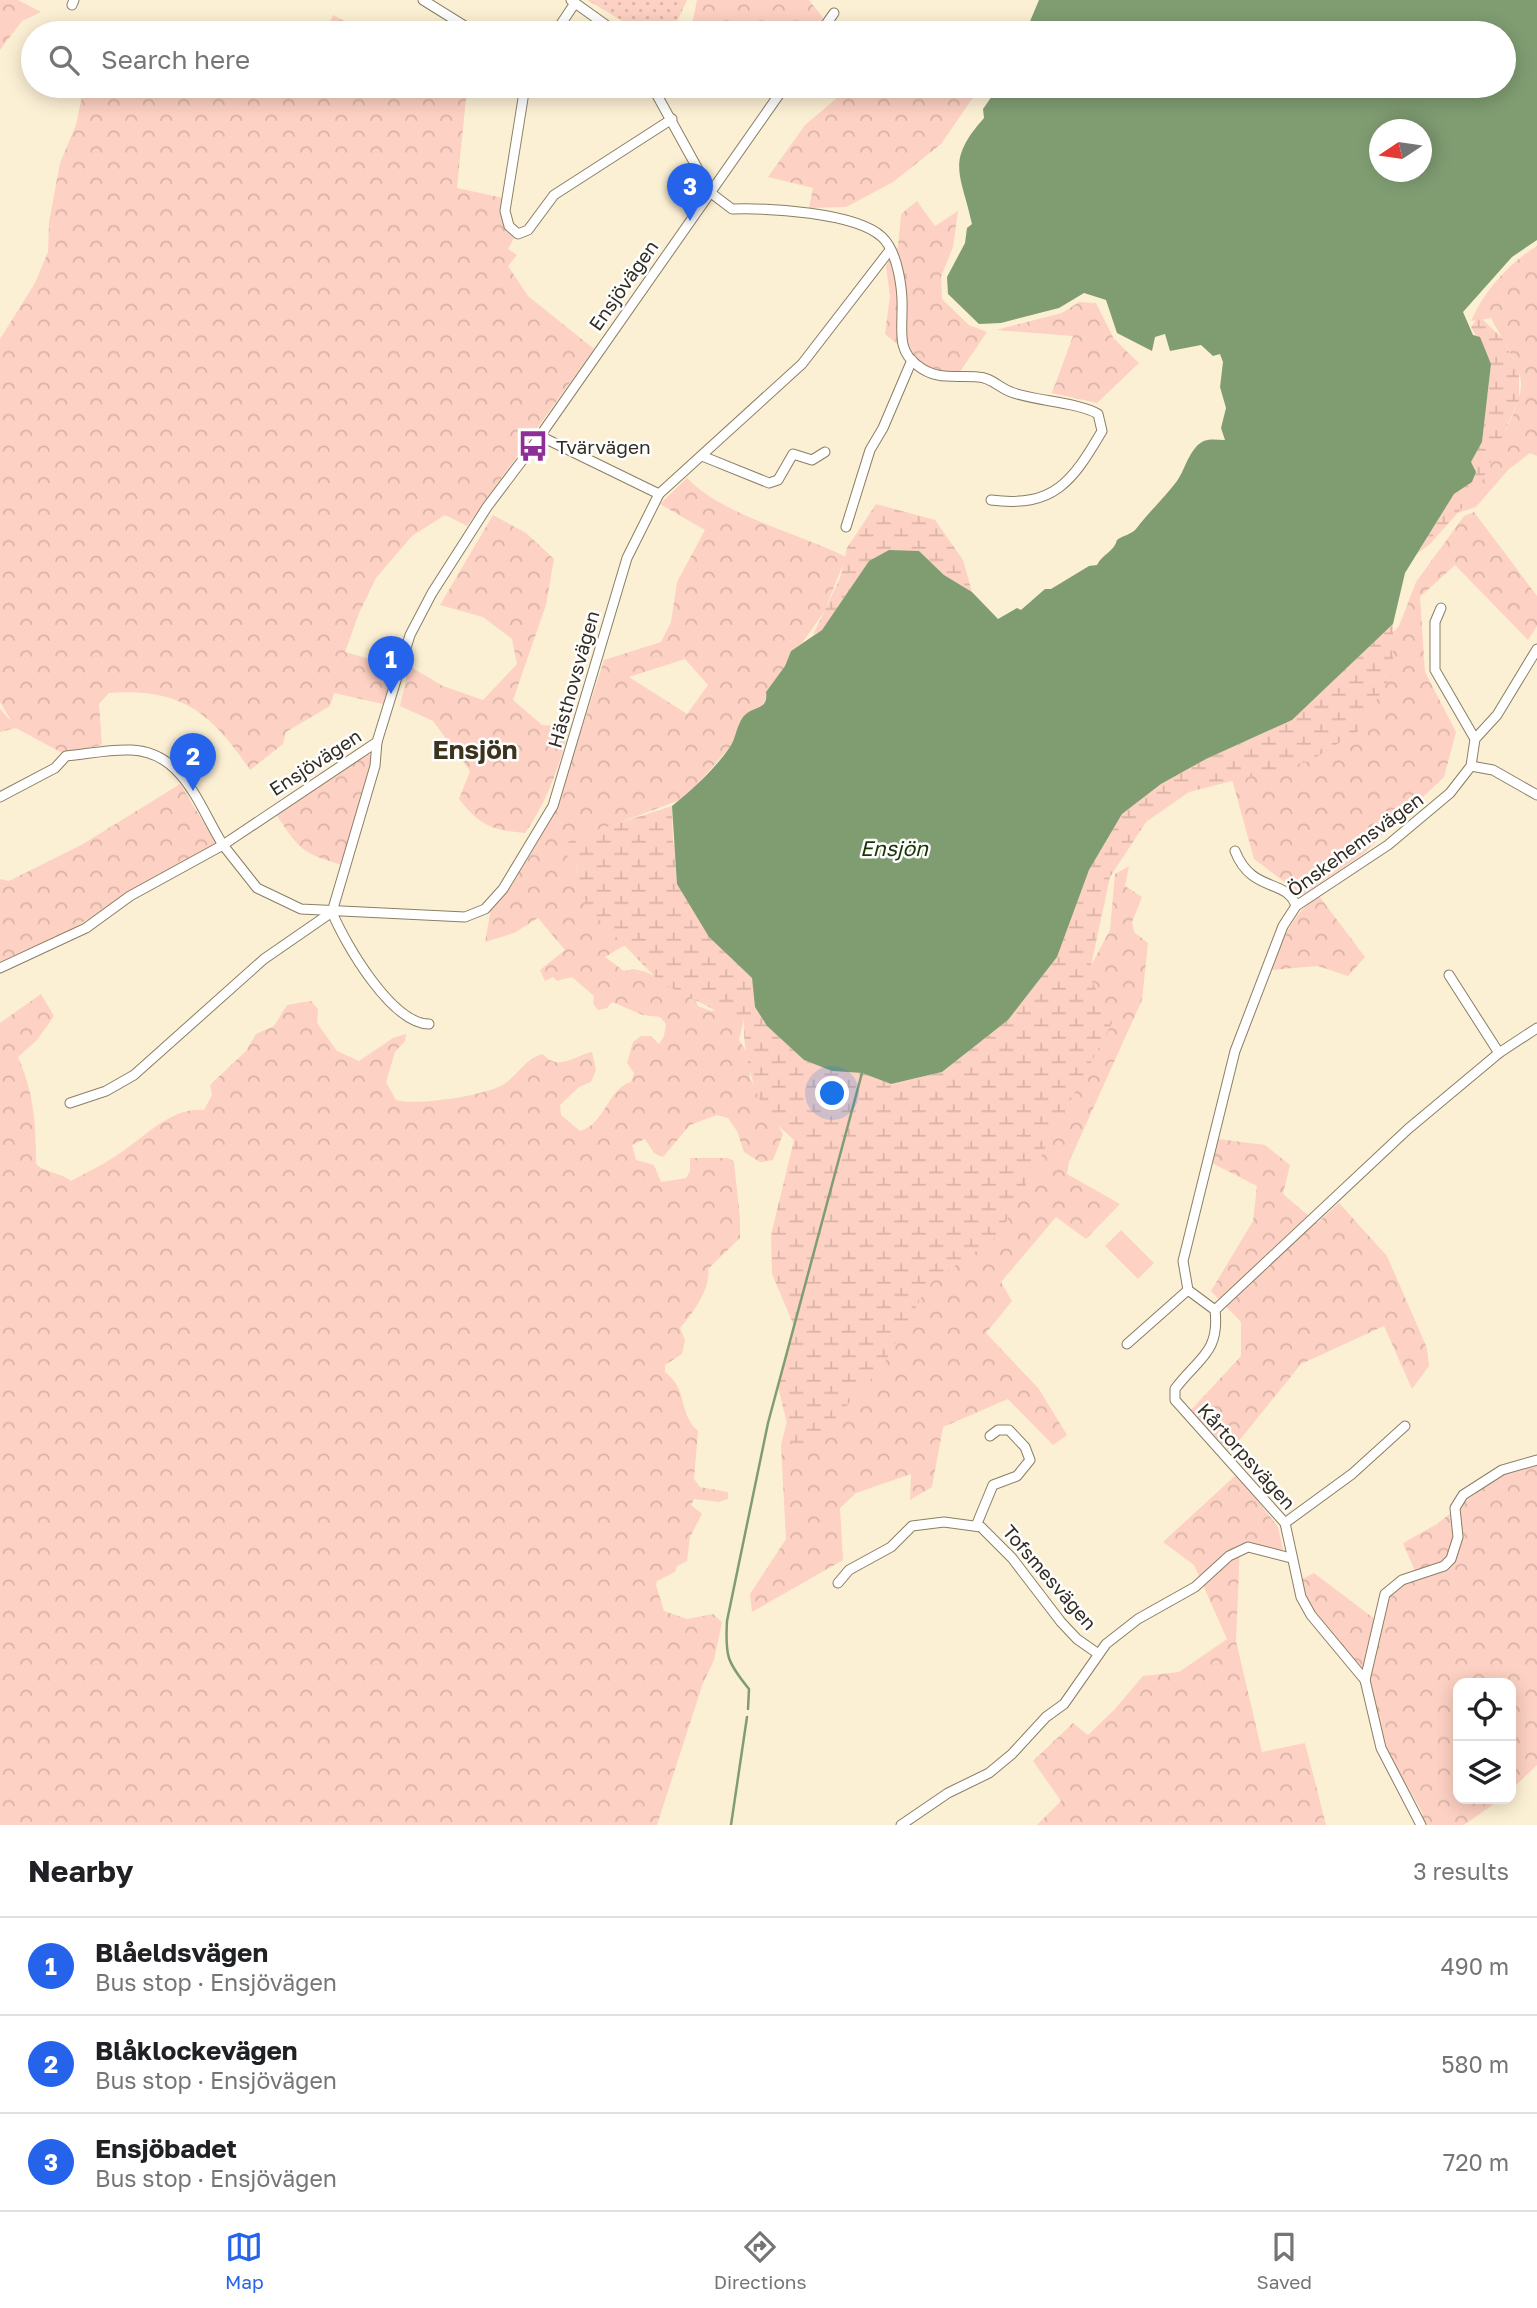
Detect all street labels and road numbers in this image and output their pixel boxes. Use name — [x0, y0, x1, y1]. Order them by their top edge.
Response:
street label: Ensjövägen — [584, 235, 662, 335]
street label: Hästhovsvägen — [542, 608, 604, 750]
street label: Ensjövägen — [265, 724, 365, 800]
street label: Önskehemsvägen — [1283, 787, 1427, 901]
street label: Kårtorpsvägen — [1193, 1398, 1301, 1514]
street label: Tofsmesvägen — [998, 1520, 1102, 1634]

